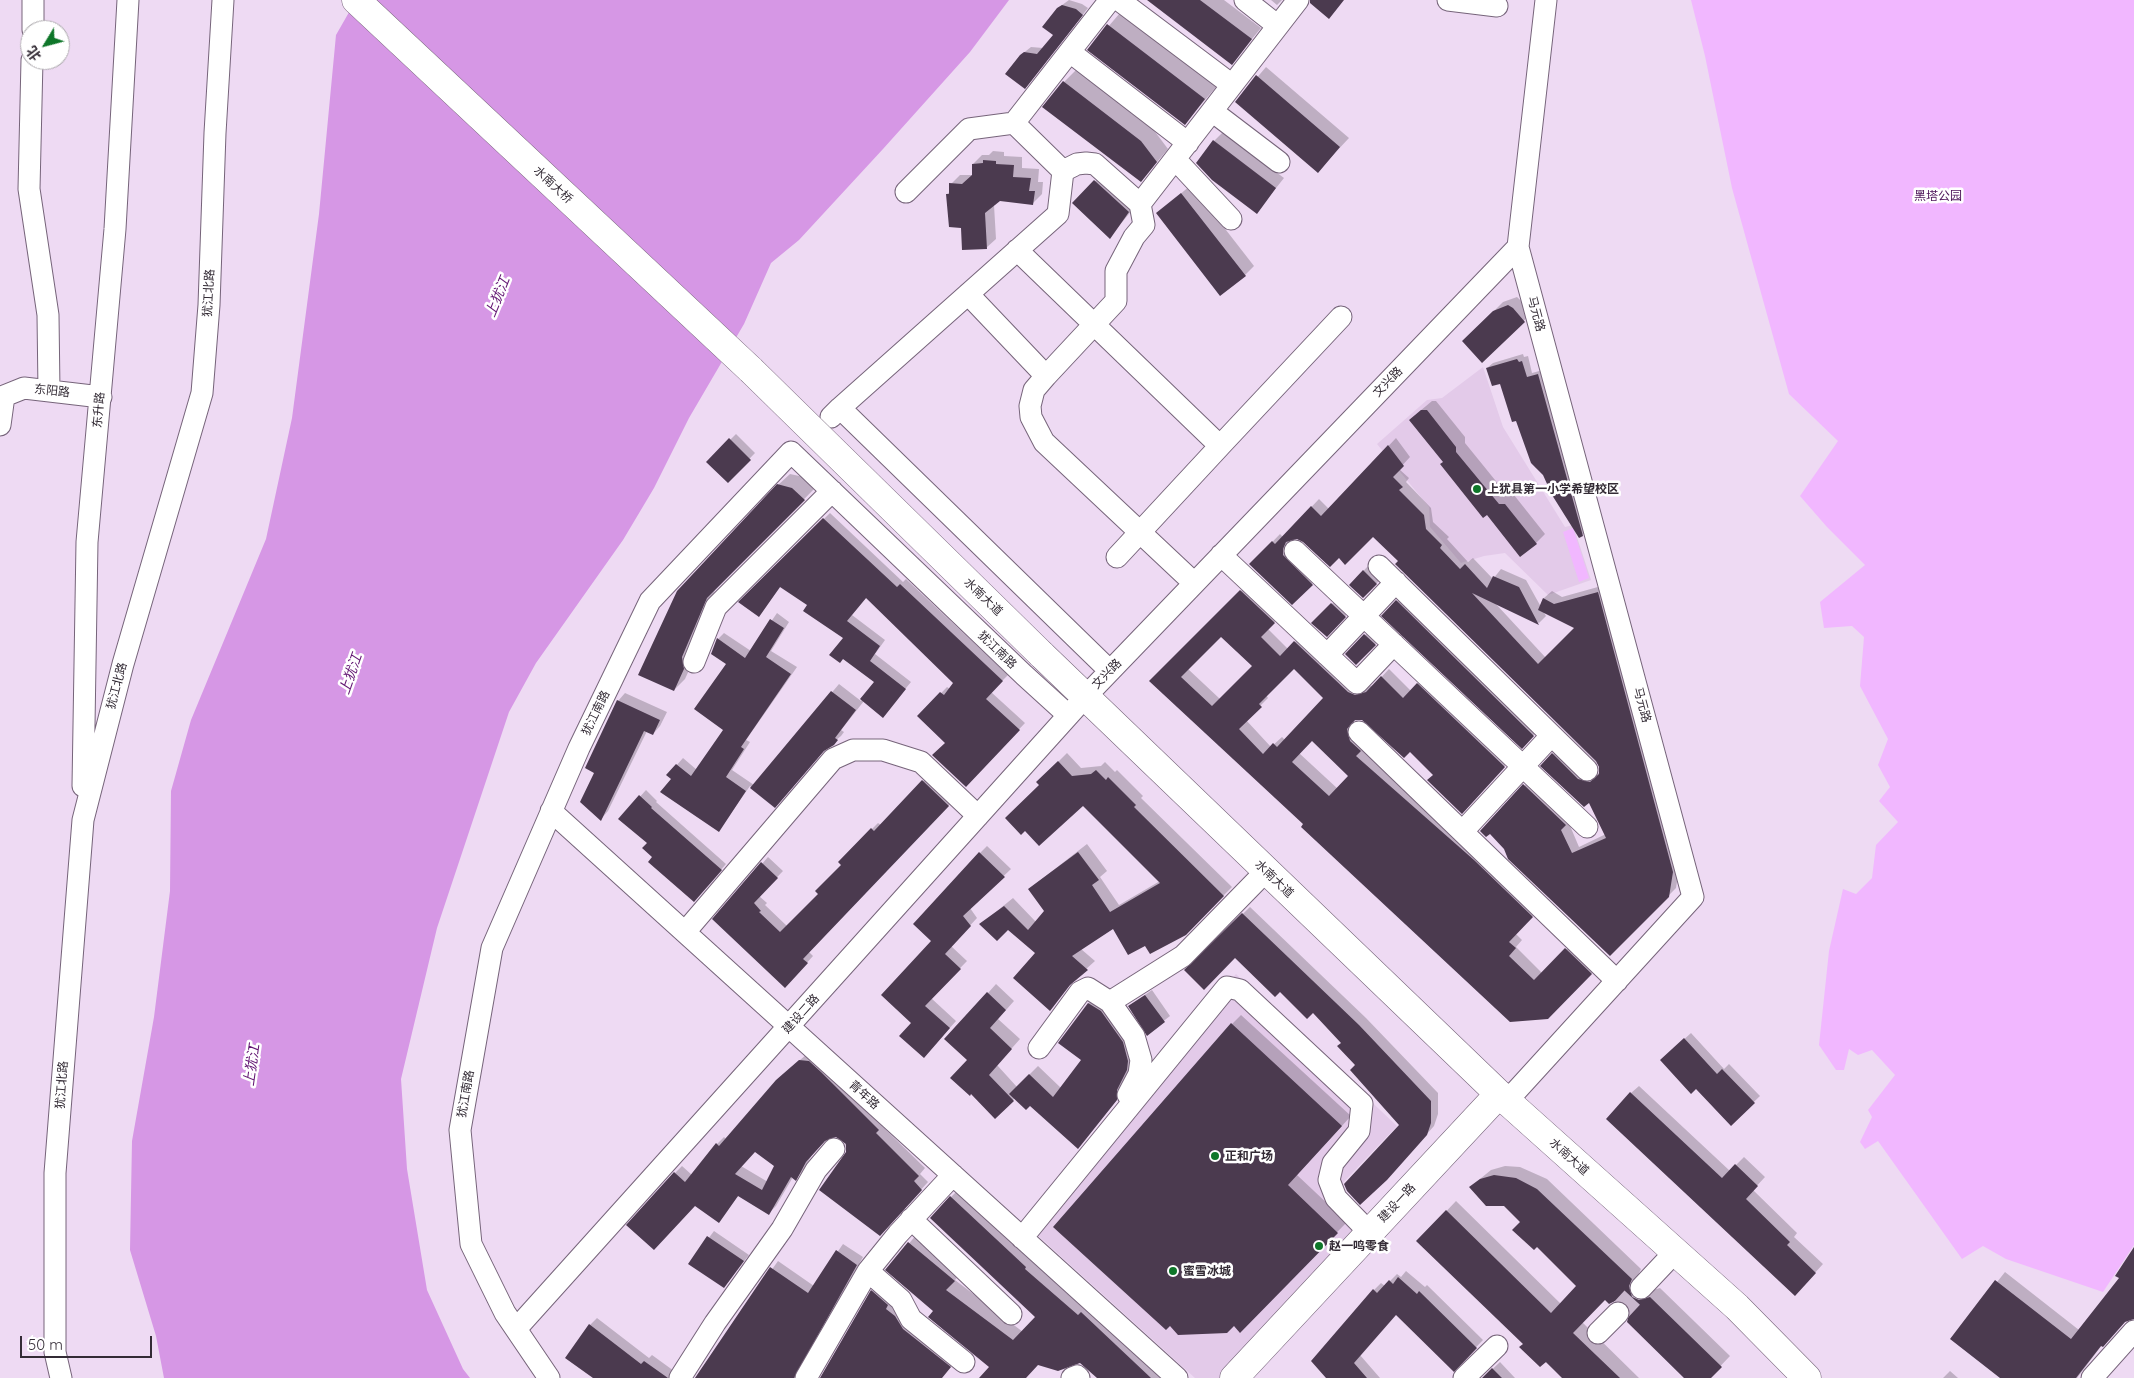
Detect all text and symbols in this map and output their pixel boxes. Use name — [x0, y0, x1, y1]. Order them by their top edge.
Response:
north arrow — [20, 20, 70, 70]
text: 北 — [22, 42, 45, 64]
street label: 水南大桥 — [531, 163, 575, 207]
park label: 黑塔公园 — [1914, 189, 1962, 203]
street label: 犹江北路 — [201, 269, 217, 317]
water label: 上犹江 — [482, 274, 514, 320]
street label: 马元路 — [1524, 295, 1548, 333]
street label: 文兴路 — [1370, 364, 1406, 400]
street label: 东阳路 — [33, 382, 71, 400]
street label: 东升路 — [90, 391, 108, 429]
place label: 上犹县第一小学希望校区 — [1487, 482, 1619, 496]
marker: 上犹县第一小学希望校区 — [1471, 483, 1483, 495]
street label: 水南大道 — [961, 575, 1005, 619]
street label: 犹江南路 — [975, 628, 1019, 672]
water label: 上犹江 — [336, 651, 366, 697]
street label: 文兴路 — [1089, 656, 1125, 692]
street label: 犹江北路 — [104, 661, 130, 711]
street label: 马元路 — [1630, 686, 1654, 724]
street label: 犹江南路 — [579, 688, 613, 738]
street label: 水南大道 — [1252, 857, 1296, 901]
street label: 建设二路 — [780, 991, 822, 1037]
water label: 上犹江 — [241, 1043, 263, 1087]
street label: 犹江北路 — [53, 1061, 71, 1109]
street label: 犹江南路 — [455, 1069, 477, 1119]
street label: 青年路 — [846, 1078, 882, 1112]
street label: 水南大道 — [1546, 1136, 1592, 1178]
place label: 正和广场 — [1225, 1149, 1273, 1163]
marker: 正和广场 — [1209, 1150, 1221, 1162]
street label: 建设一路 — [1375, 1181, 1419, 1225]
place label: 赵一鸣零食 — [1329, 1239, 1389, 1253]
marker: 赵一鸣零食 — [1313, 1240, 1325, 1252]
place label: 蜜雪冰城 — [1183, 1264, 1231, 1278]
marker: 蜜雪冰城 — [1167, 1265, 1179, 1277]
scale bar — [22, 1326, 155, 1358]
text: 50 m — [28, 1335, 63, 1354]

